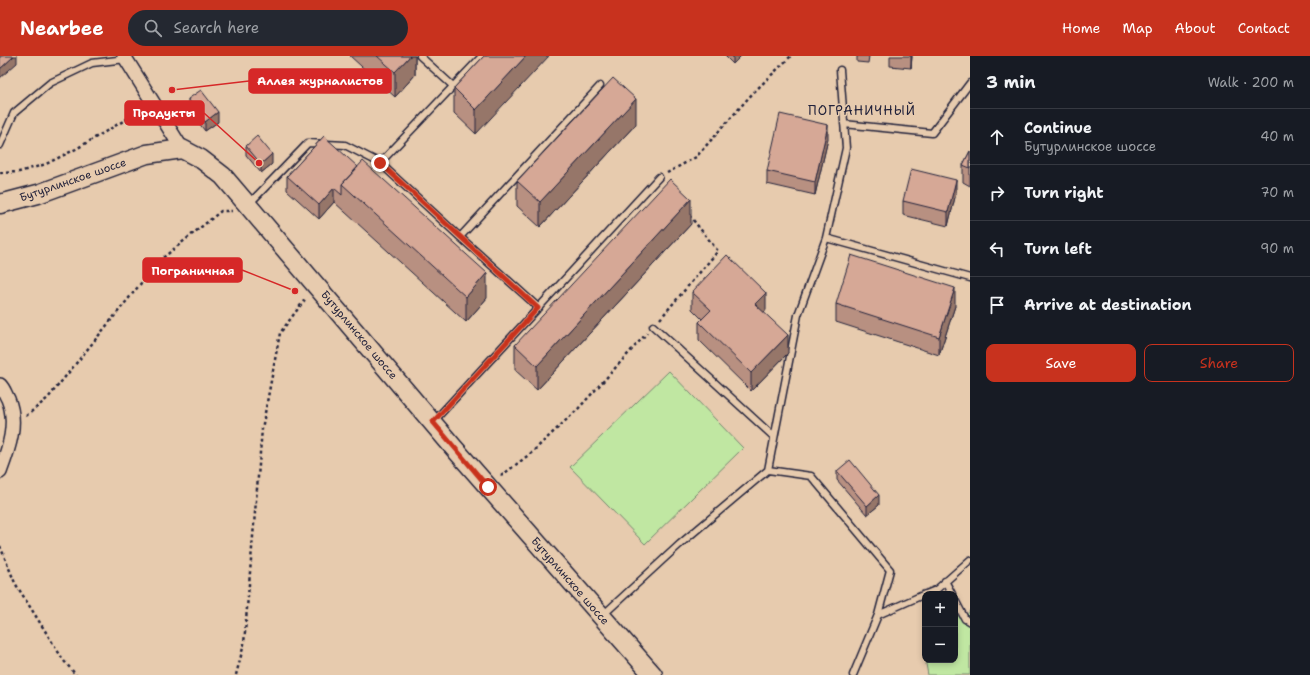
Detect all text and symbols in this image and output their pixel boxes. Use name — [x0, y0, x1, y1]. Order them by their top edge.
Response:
search box — [128, 10, 408, 46]
text: Nearbee — [20, 16, 104, 41]
icon: search — [142, 17, 164, 39]
text: Search here — [174, 18, 259, 38]
text: Home — [1062, 19, 1101, 37]
text: Map — [1123, 19, 1153, 37]
text: About — [1175, 19, 1216, 37]
text: Contact — [1238, 19, 1290, 37]
callout: Аллея журналистов — [249, 69, 391, 93]
text: 3 min — [986, 71, 1036, 93]
text: Аллея журналистов — [257, 73, 383, 89]
text: Walk · 200 m — [1208, 74, 1294, 91]
callout: Продукты — [125, 101, 204, 125]
district label: ПОГРАНИЧНЫЙ — [808, 101, 916, 119]
text: Продукты — [133, 105, 196, 121]
text: Continue — [1024, 118, 1092, 138]
icon: ahead — [986, 126, 1008, 148]
text: 40 m — [1260, 128, 1294, 145]
text: Бутурлинское шоссе — [1024, 138, 1156, 155]
route end — [371, 154, 389, 172]
street label: Бутурлинское шоссе — [18, 155, 128, 205]
icon: right — [986, 182, 1008, 204]
text: Turn right — [1024, 183, 1104, 203]
text: 70 m — [1260, 184, 1294, 201]
icon: left — [986, 238, 1008, 260]
text: Turn left — [1024, 239, 1092, 259]
text: 90 m — [1260, 240, 1294, 257]
callout: Пограничная — [143, 258, 242, 282]
text: Пограничная — [151, 263, 235, 279]
street label: Бутурлинское шоссе — [317, 287, 401, 383]
icon: arrive — [986, 294, 1008, 316]
text: Arrive at destination — [1024, 295, 1192, 315]
button: Save — [986, 344, 1136, 382]
button: Share — [1144, 344, 1294, 382]
route start — [479, 478, 497, 496]
street label: Бутурлинское шоссе — [528, 534, 612, 628]
map controls — [922, 591, 958, 663]
button: + — [922, 591, 958, 627]
button: − — [922, 627, 958, 663]

